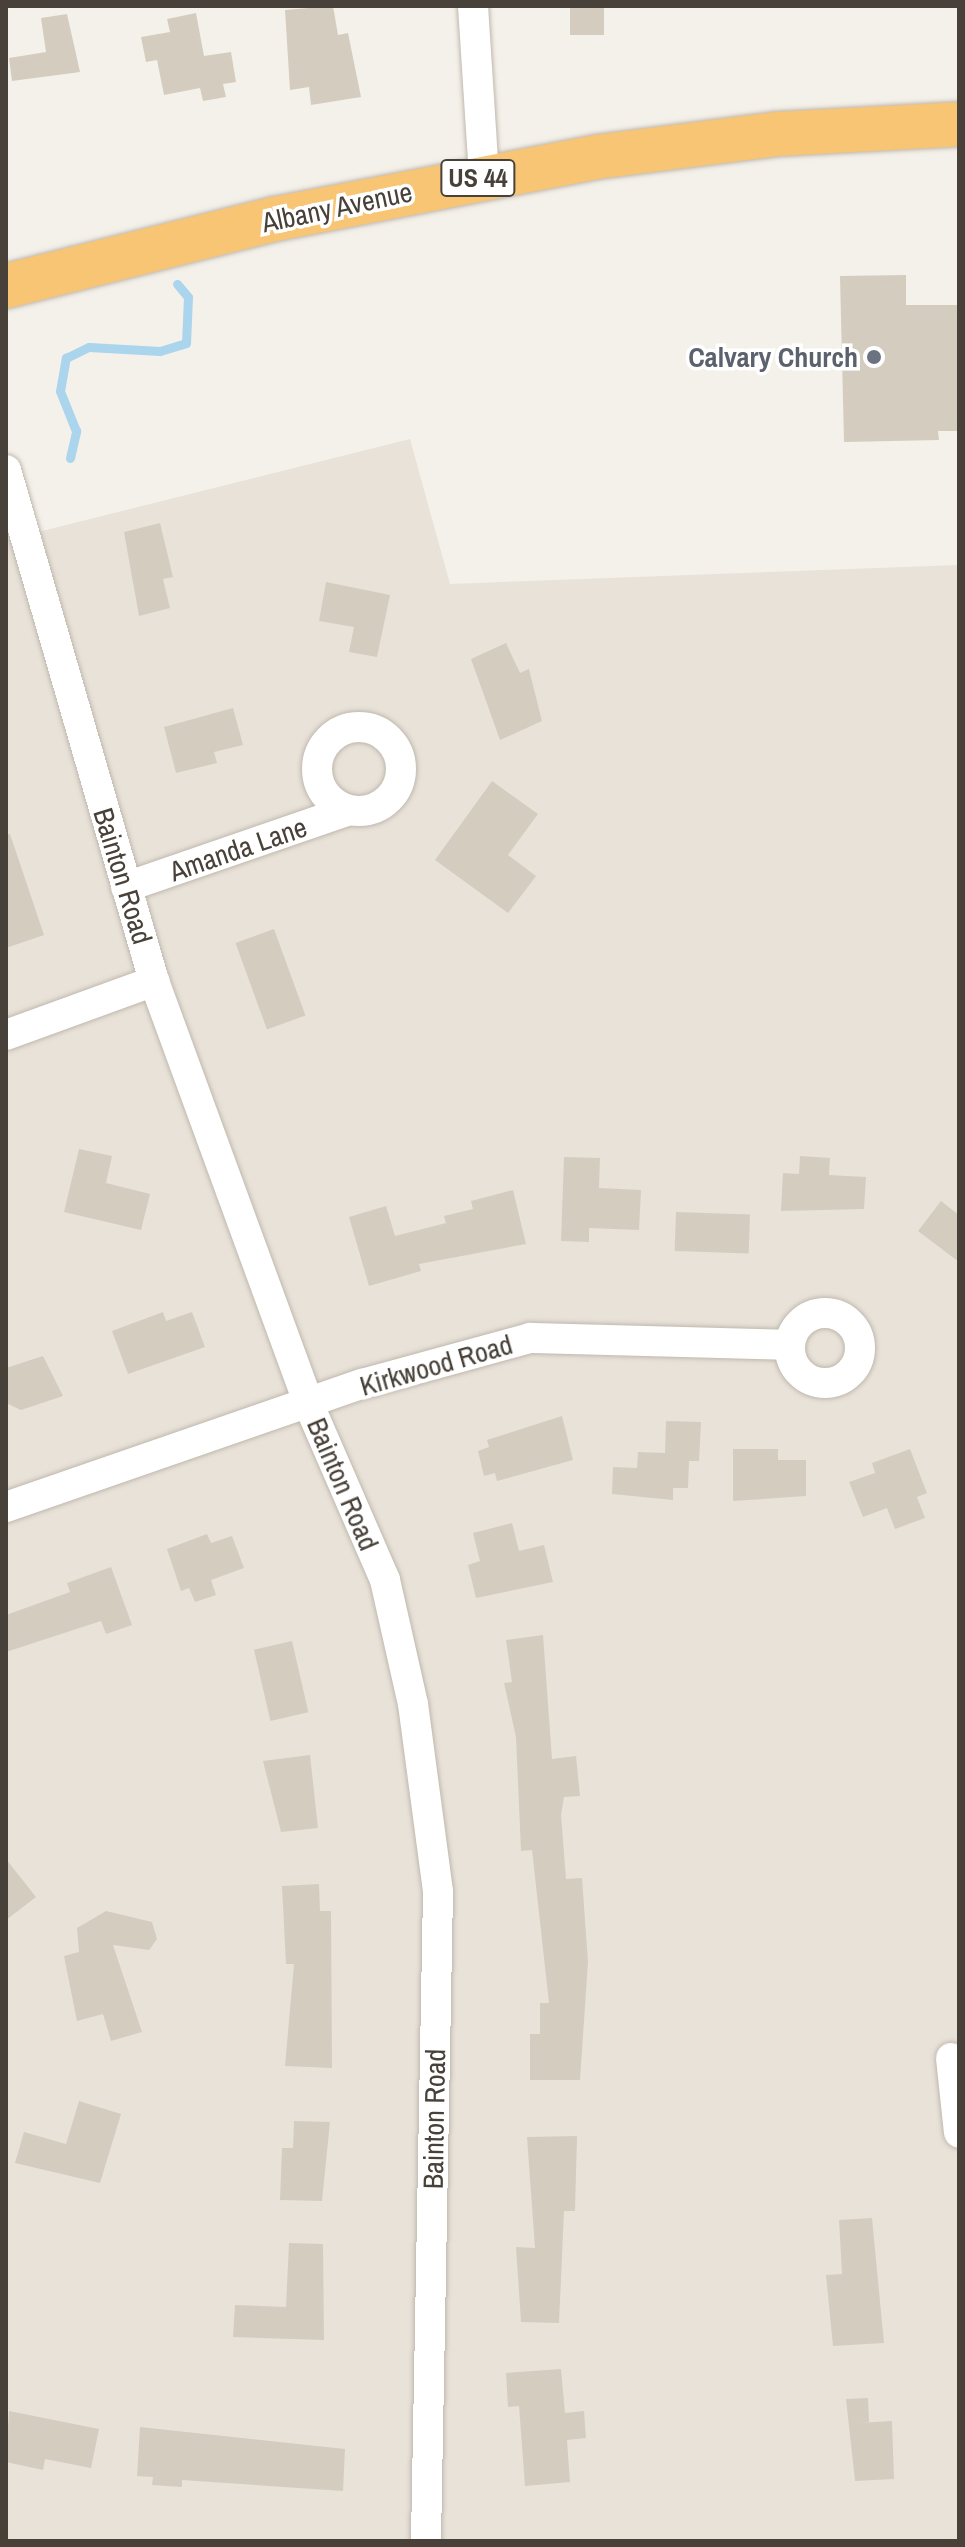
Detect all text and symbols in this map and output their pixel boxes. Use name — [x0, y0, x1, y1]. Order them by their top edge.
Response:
road number: US 44 — [440, 156, 516, 200]
street label: Albany Avenue — [258, 175, 416, 239]
place label: Calvary Church — [688, 340, 858, 374]
marker: Calvary Church — [865, 348, 883, 366]
street label: Bainton Road — [86, 804, 160, 948]
street label: Amanda Lane — [165, 810, 311, 888]
street label: Kirkwood Road — [356, 1327, 516, 1403]
street label: Bainton Road — [300, 1413, 386, 1555]
street label: Bainton Road — [416, 2049, 452, 2189]

